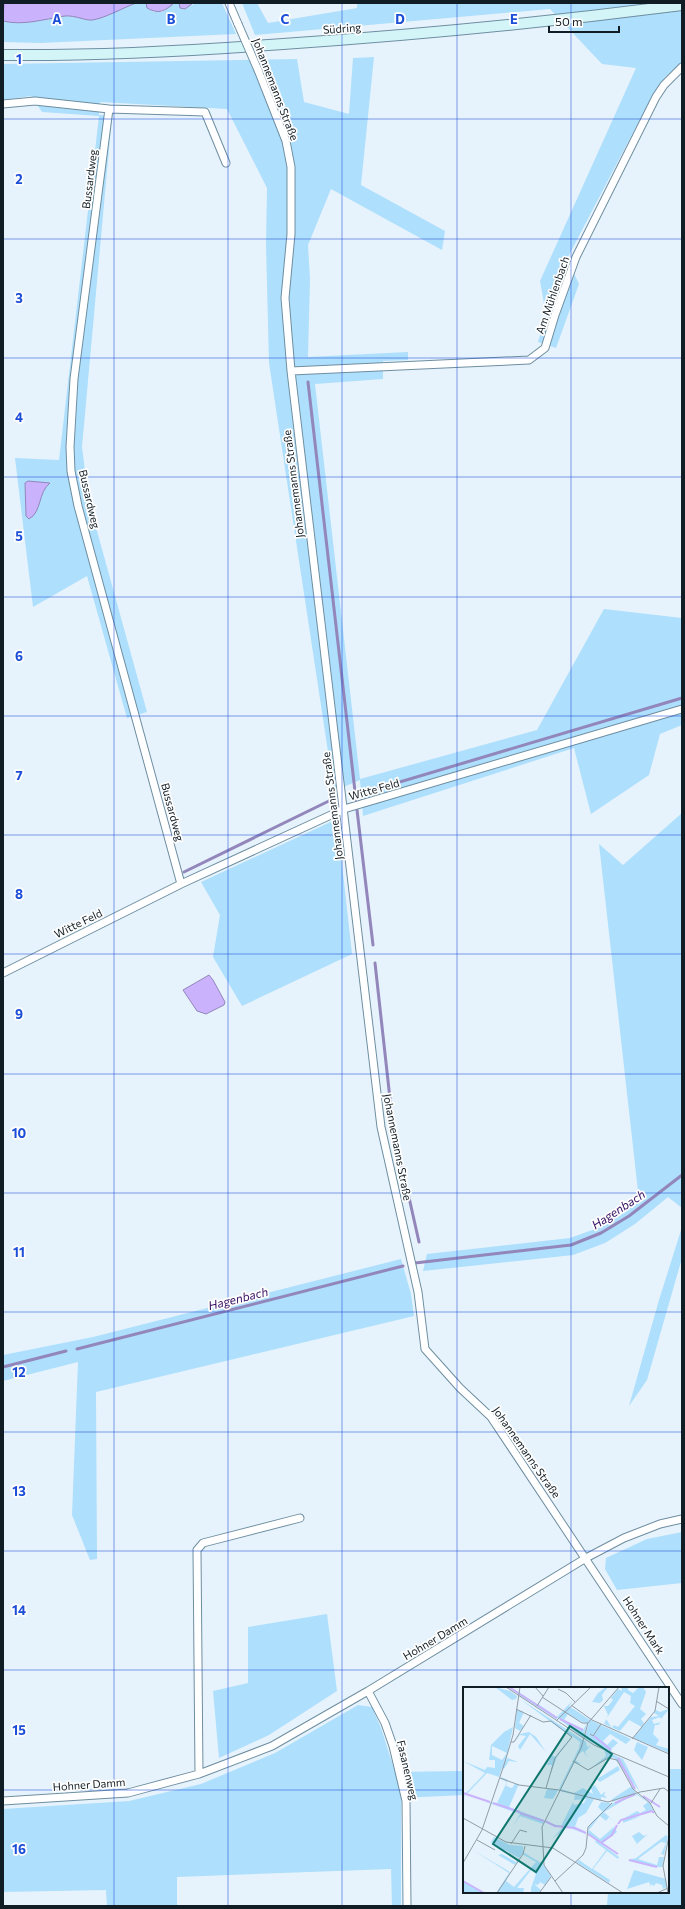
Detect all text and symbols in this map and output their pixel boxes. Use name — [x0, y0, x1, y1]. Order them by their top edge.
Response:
scale bar — [549, 8, 619, 34]
text: A — [52, 11, 62, 27]
text: B — [167, 11, 176, 27]
text: C — [281, 11, 290, 27]
text: D — [395, 11, 405, 27]
text: E — [510, 11, 518, 27]
text: 50 m — [555, 14, 583, 28]
street label: Südring — [322, 20, 362, 36]
street label: Johannemanns Straße — [250, 36, 302, 143]
text: 1 — [16, 51, 22, 67]
street label: Bussardweg — [79, 148, 99, 210]
text: 2 — [15, 171, 23, 187]
street label: Am Mühlenbach — [533, 255, 571, 335]
text: 3 — [15, 290, 23, 306]
text: 4 — [15, 409, 23, 425]
street label: Johannemanns Straße — [280, 429, 307, 539]
street label: Bussardweg — [77, 468, 103, 530]
text: 5 — [15, 528, 23, 544]
text: 6 — [15, 648, 23, 664]
street label: Johannemanns Straße — [319, 751, 346, 861]
text: 7 — [15, 767, 23, 783]
street label: Witte Feld — [347, 776, 401, 802]
street label: Bussardweg — [159, 781, 187, 843]
text: 8 — [15, 886, 23, 902]
street label: Witte Feld — [52, 906, 104, 940]
text: 9 — [15, 1006, 23, 1022]
street label: Johannemanns Straße — [380, 1092, 415, 1202]
text: 10 — [12, 1125, 27, 1141]
water label: Hagenbach — [589, 1186, 648, 1231]
text: 11 — [13, 1244, 25, 1260]
water label: Hagenbach — [207, 1284, 269, 1312]
text: 12 — [12, 1364, 26, 1380]
street label: Johannemanns Straße — [490, 1404, 564, 1501]
text: 13 — [12, 1483, 26, 1499]
street label: Hohner Mark — [621, 1594, 668, 1656]
text: 14 — [12, 1602, 26, 1618]
street label: Hohner Damm — [400, 1614, 470, 1662]
inset map — [463, 1687, 669, 1893]
text: 15 — [12, 1722, 26, 1738]
street label: Fasanenweg — [395, 1739, 421, 1801]
street label: Hohner Damm — [52, 1775, 126, 1793]
text: 16 — [12, 1841, 26, 1857]

